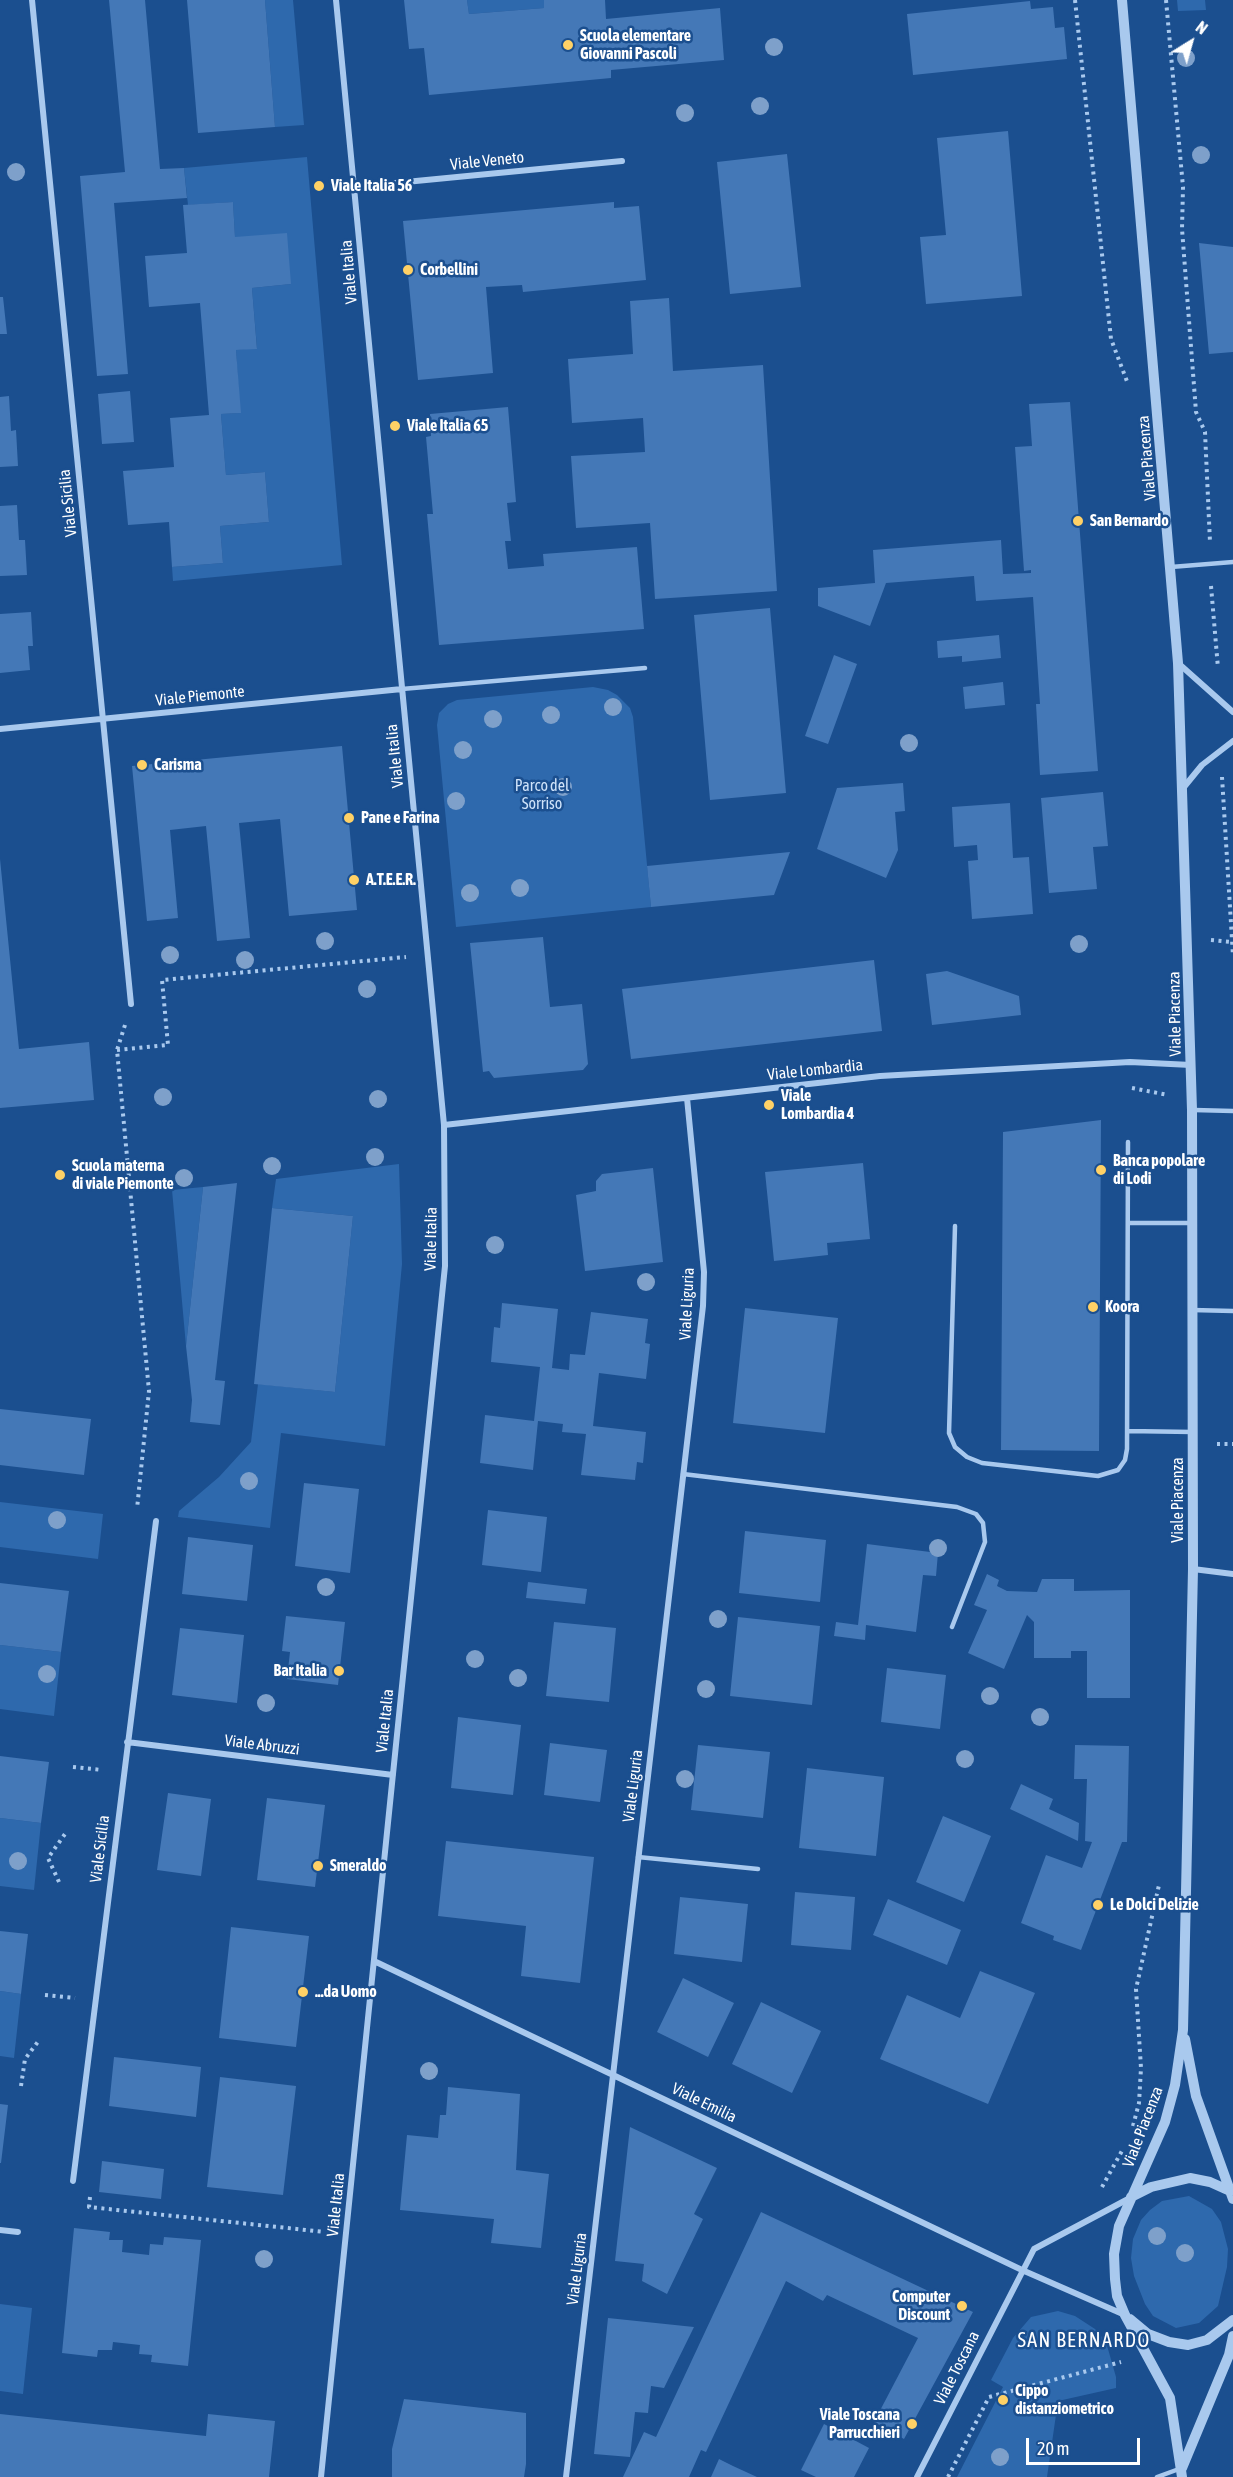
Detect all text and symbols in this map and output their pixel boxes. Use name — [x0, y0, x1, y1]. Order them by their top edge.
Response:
north arrow — [1161, 12, 1221, 72]
text: N — [1193, 18, 1211, 38]
place label: Scuola elementare Giovanni Pascoli — [580, 26, 691, 64]
marker: Scuola elementare Giovanni Pascoli — [561, 38, 575, 52]
street label: Viale Veneto — [449, 148, 525, 174]
place label: Viale Italia 56 — [331, 176, 412, 196]
marker: Viale Italia 56 — [312, 179, 326, 193]
street label: Viale Italia — [337, 239, 361, 305]
place label: Corbellini — [420, 260, 478, 280]
marker: Corbellini — [401, 263, 415, 277]
street label: Viale Piacenza — [1134, 415, 1160, 501]
place label: Viale Italia 65 — [407, 416, 488, 436]
marker: Viale Italia 65 — [388, 419, 402, 433]
street label: Viale Sicilia — [55, 468, 81, 538]
place label: San Bernardo — [1090, 511, 1169, 531]
marker: San Bernardo — [1071, 514, 1085, 528]
street label: Viale Piemonte — [155, 682, 245, 710]
street label: Viale Italia — [382, 723, 408, 789]
place label: Carisma — [154, 755, 202, 775]
marker: Carisma — [135, 758, 149, 772]
park label: Parco del Sorriso — [515, 776, 569, 814]
place label: Pane e Farina — [361, 808, 440, 828]
marker: Pane e Farina — [342, 811, 356, 825]
place label: A.T.E.E.R. — [366, 870, 416, 890]
marker: A.T.E.E.R. — [347, 873, 361, 887]
street label: Viale Piacenza — [1165, 971, 1185, 1057]
street label: Viale Lombardia — [766, 1055, 864, 1085]
place label: Viale Lombardia 4 — [781, 1086, 854, 1124]
marker: Viale Lombardia 4 — [762, 1098, 776, 1112]
place label: Banca popolare di Lodi — [1113, 1151, 1205, 1189]
place label: Scuola materna di viale Piemonte — [72, 1156, 174, 1194]
marker: Banca popolare di Lodi — [1094, 1163, 1108, 1177]
marker: Scuola materna di viale Piemonte — [53, 1168, 67, 1182]
street label: Viale Italia — [421, 1207, 441, 1271]
street label: Viale Liguria — [676, 1267, 698, 1341]
place label: Koora — [1105, 1297, 1139, 1317]
marker: Koora — [1086, 1300, 1100, 1314]
street label: Viale Piacenza — [1168, 1457, 1188, 1543]
place label: Bar Italia — [274, 1661, 327, 1681]
marker: Bar Italia — [332, 1664, 346, 1678]
street label: Viale Italia — [372, 1688, 398, 1754]
street label: Viale Abruzzi — [223, 1731, 301, 1759]
street label: Viale Liguria — [619, 1749, 647, 1823]
street label: Viale Sicilia — [86, 1814, 114, 1884]
place label: Smeraldo — [330, 1856, 387, 1876]
marker: Smeraldo — [311, 1859, 325, 1873]
place label: Le Dolci Delizie — [1110, 1895, 1199, 1915]
marker: Le Dolci Delizie — [1091, 1898, 1105, 1912]
place label: ...da Uomo — [315, 1982, 377, 2002]
marker: ...da Uomo — [296, 1985, 310, 1999]
street label: Viale Emilia — [668, 2079, 740, 2127]
street label: Viale Piacenza — [1119, 2084, 1167, 2170]
street label: Viale Italia — [323, 2172, 349, 2238]
street label: Viale Liguria — [563, 2232, 591, 2306]
place label: Computer Discount — [892, 2287, 950, 2325]
marker: Computer Discount — [955, 2299, 969, 2313]
street label: Viale Toscana — [930, 2328, 984, 2408]
district label: SAN BERNARDO — [1017, 2329, 1151, 2353]
place label: Cippo distanziometrico — [1015, 2381, 1114, 2419]
marker: Cippo distanziometrico — [996, 2393, 1010, 2407]
place label: Viale Toscana Parrucchieri — [820, 2405, 900, 2443]
marker: Viale Toscana Parrucchieri — [905, 2417, 919, 2431]
scale bar — [1029, 2426, 1143, 2464]
text: 20 m — [1037, 2438, 1069, 2459]

